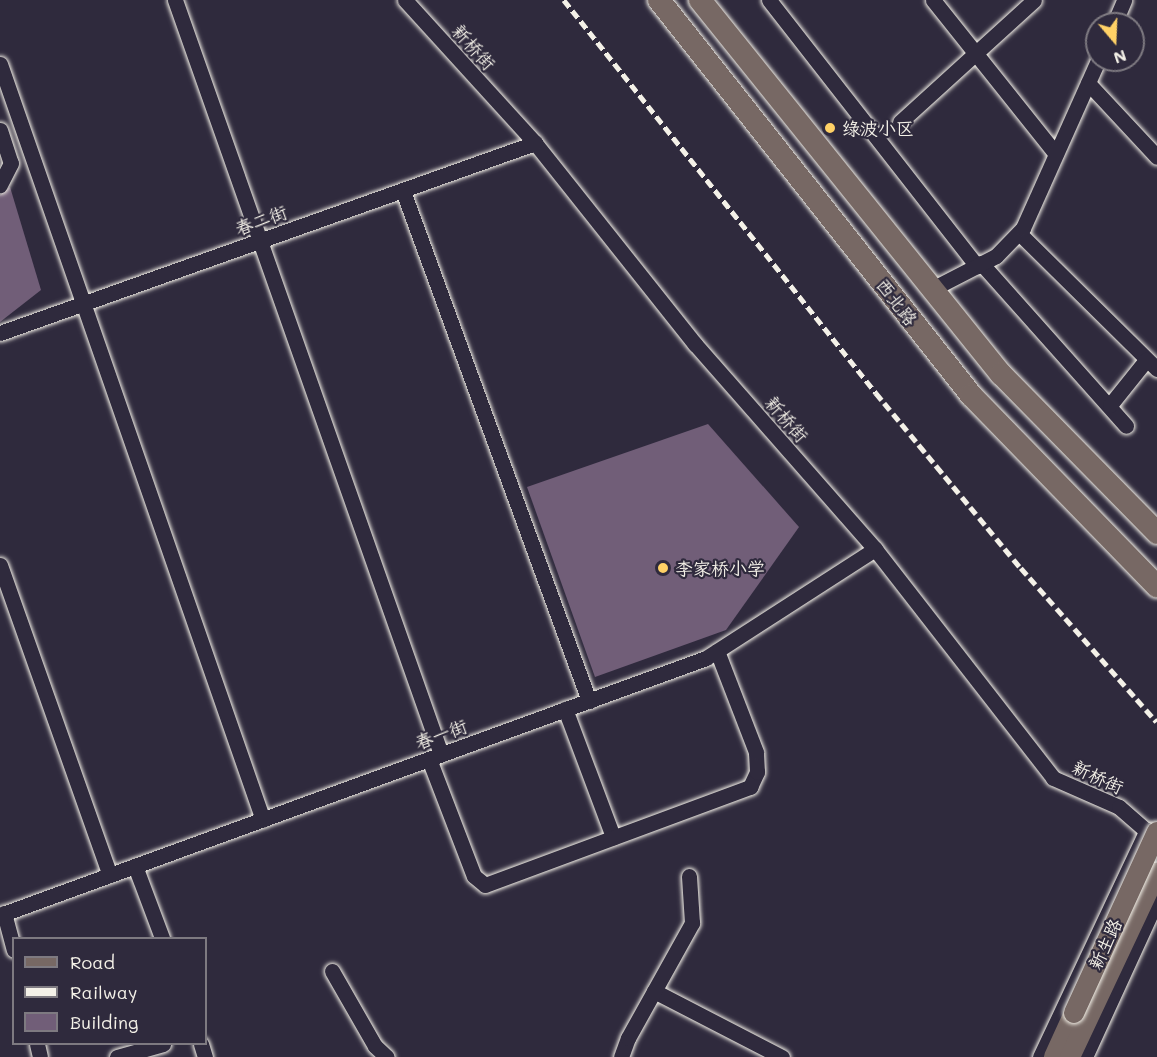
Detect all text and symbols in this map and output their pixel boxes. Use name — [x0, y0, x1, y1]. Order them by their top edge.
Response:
north arrow — [1085, 12, 1145, 72]
street label: 新桥街 — [448, 20, 500, 74]
text: N — [1111, 46, 1130, 70]
place label: 绿波小区 — [842, 117, 914, 139]
marker: 绿波小区 — [823, 121, 837, 135]
street label: 春二街 — [232, 201, 290, 239]
street label: 西北路 — [872, 274, 922, 330]
street label: 新桥街 — [761, 392, 813, 446]
place label: 李家桥小学 — [675, 557, 765, 579]
marker: 李家桥小学 — [656, 561, 670, 575]
street label: 春一街 — [412, 715, 470, 753]
street label: 新桥街 — [1069, 756, 1127, 798]
street label: 新生路 — [1084, 915, 1126, 973]
legend — [12, 937, 207, 1045]
text: Road — [70, 950, 115, 974]
text: Railway — [70, 980, 137, 1004]
text: Building — [70, 1010, 138, 1034]

